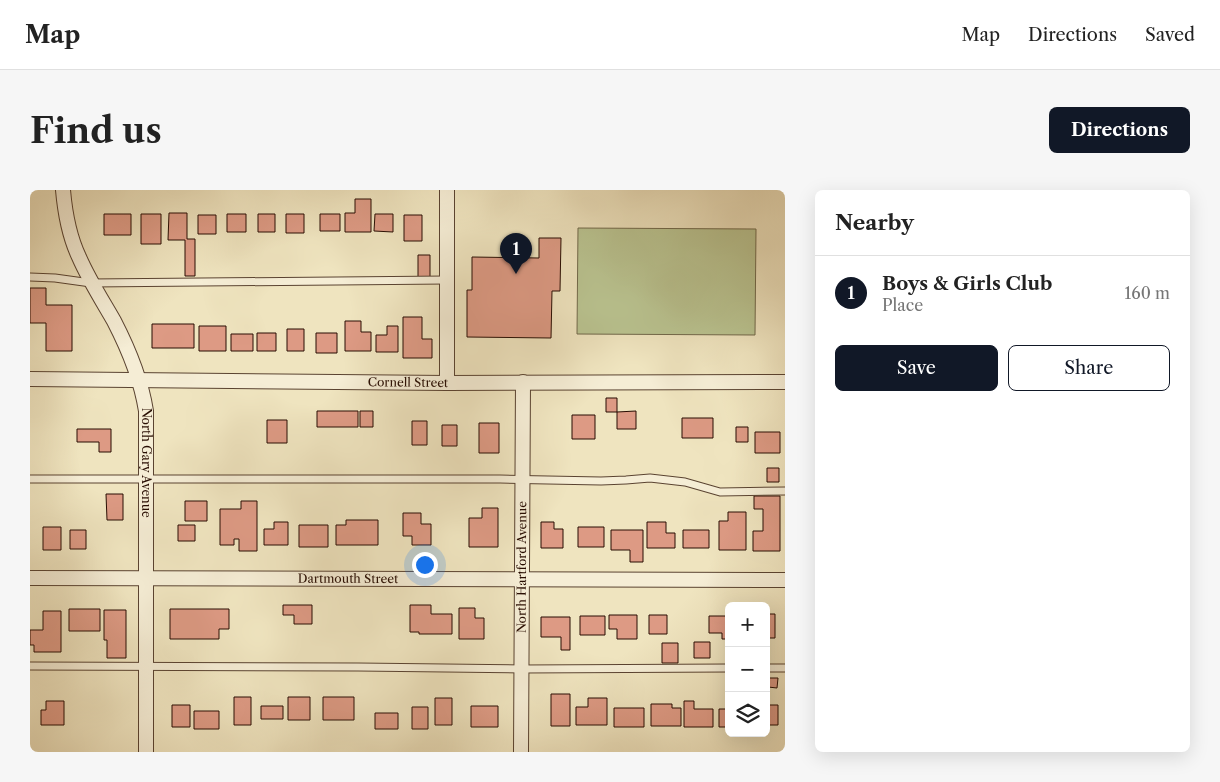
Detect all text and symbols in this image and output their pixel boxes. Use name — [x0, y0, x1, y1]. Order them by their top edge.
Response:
text: Map — [25, 20, 80, 49]
text: Map — [961, 24, 1000, 46]
text: Directions — [1028, 24, 1117, 46]
text: Saved — [1145, 24, 1195, 46]
button: Directions — [1049, 107, 1190, 153]
text: Find us — [30, 109, 162, 152]
text: Nearby — [835, 210, 914, 235]
pin: 1 — [500, 233, 532, 274]
text: Boys & Girls Club — [882, 272, 1053, 295]
text: 1 — [847, 283, 855, 303]
text: 160 m — [1125, 283, 1170, 303]
text: Place — [882, 295, 923, 315]
button: Save — [835, 345, 998, 391]
button: Share — [1008, 345, 1170, 391]
street label: Cornell Street — [368, 374, 449, 390]
street label: North Gary Avenue — [139, 408, 154, 518]
street label: North Hartford Avenue — [514, 501, 529, 633]
your location — [412, 552, 438, 578]
street label: Dartmouth Street — [298, 571, 399, 586]
map controls — [725, 602, 770, 737]
button: + — [725, 602, 770, 647]
button: − — [725, 647, 770, 692]
button: layers — [725, 692, 770, 737]

